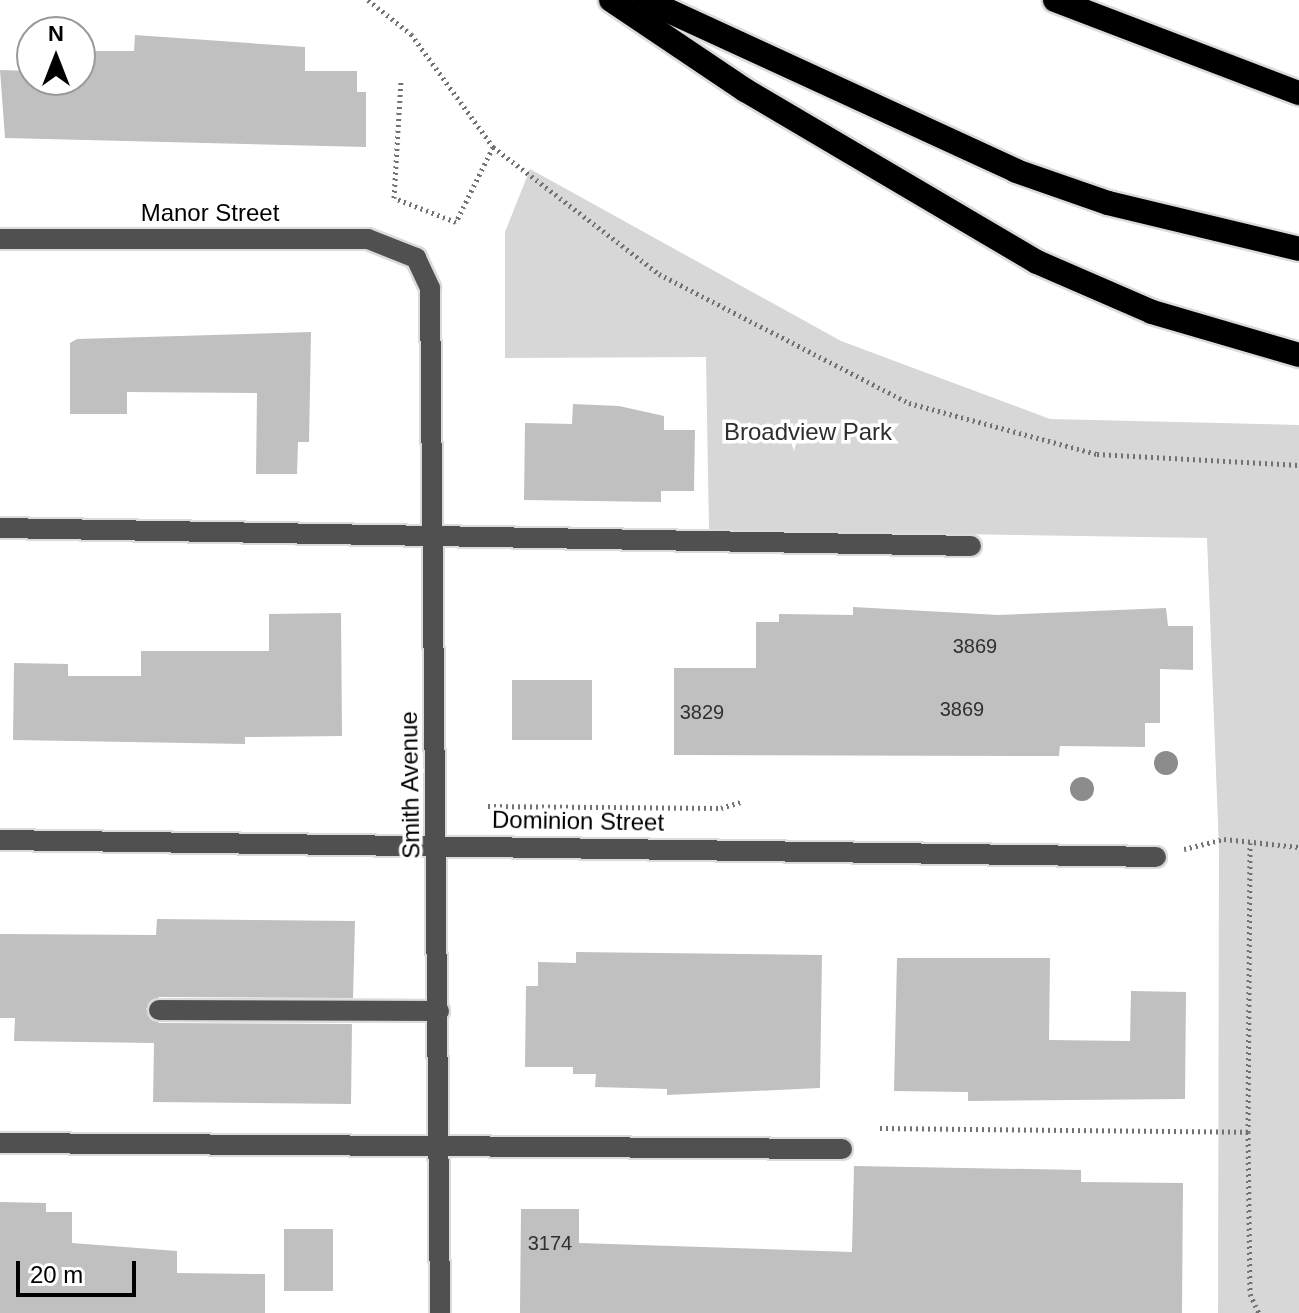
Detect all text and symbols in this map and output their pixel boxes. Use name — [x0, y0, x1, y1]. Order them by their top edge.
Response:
north arrow — [16, 16, 96, 96]
text: N — [48, 21, 64, 46]
street label: Manor Street — [141, 199, 279, 227]
park label: Broadview Park — [724, 418, 892, 446]
house number: 3869 — [953, 634, 997, 658]
house number: 3869 — [940, 697, 984, 721]
house number: 3829 — [680, 700, 724, 724]
street label: Smith Avenue — [394, 710, 426, 860]
street label: Dominion Street — [492, 805, 664, 837]
house number: 3174 — [528, 1231, 572, 1255]
scale bar — [20, 1245, 140, 1295]
text: 20 m — [30, 1261, 83, 1288]

